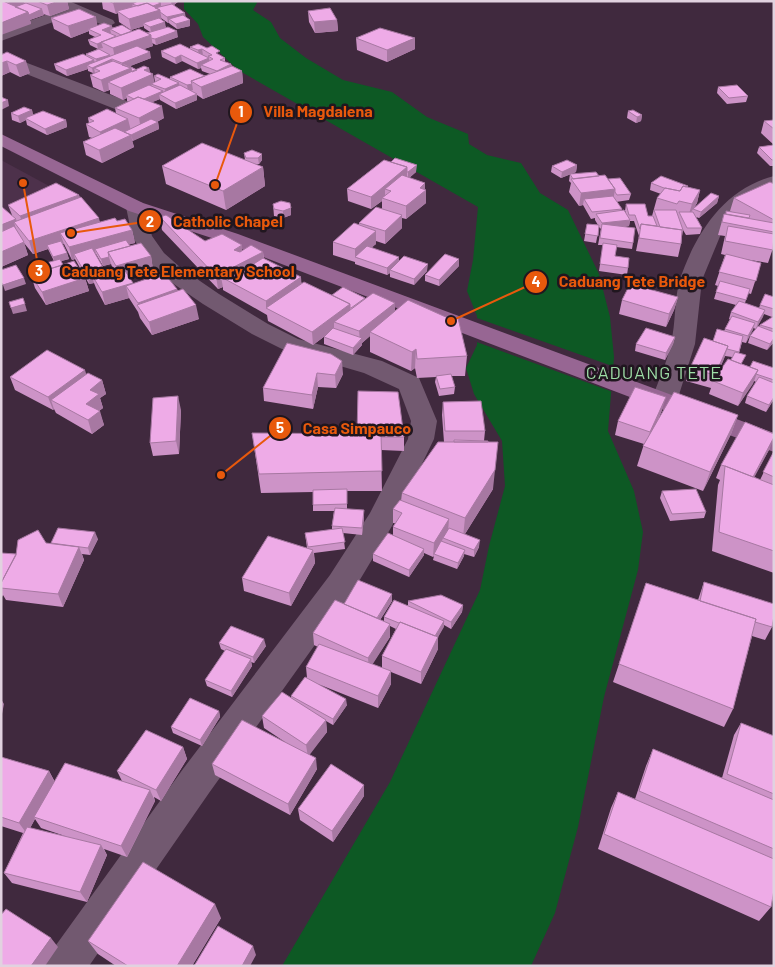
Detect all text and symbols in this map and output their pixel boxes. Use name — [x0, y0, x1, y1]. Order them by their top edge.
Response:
callout: Villa Magdalena — [228, 96, 383, 127]
text: Villa Magdalena — [263, 101, 373, 120]
text: 1 — [238, 102, 244, 120]
callout: Catholic Chapel — [138, 206, 293, 237]
text: Catholic Chapel — [173, 211, 283, 230]
text: 2 — [146, 212, 154, 230]
callout: Caduang Tete Elementary School — [27, 256, 305, 287]
text: 3 — [35, 261, 43, 279]
text: Caduang Tete Elementary School — [61, 261, 295, 280]
callout: Caduang Tete Bridge — [523, 266, 715, 297]
text: Caduang Tete Bridge — [559, 271, 706, 290]
text: 4 — [531, 272, 541, 290]
district label: CADUANG TETE — [586, 361, 722, 383]
callout: Casa Simpauco — [268, 412, 421, 443]
text: 5 — [276, 418, 284, 436]
text: Casa Simpauco — [303, 418, 411, 437]

